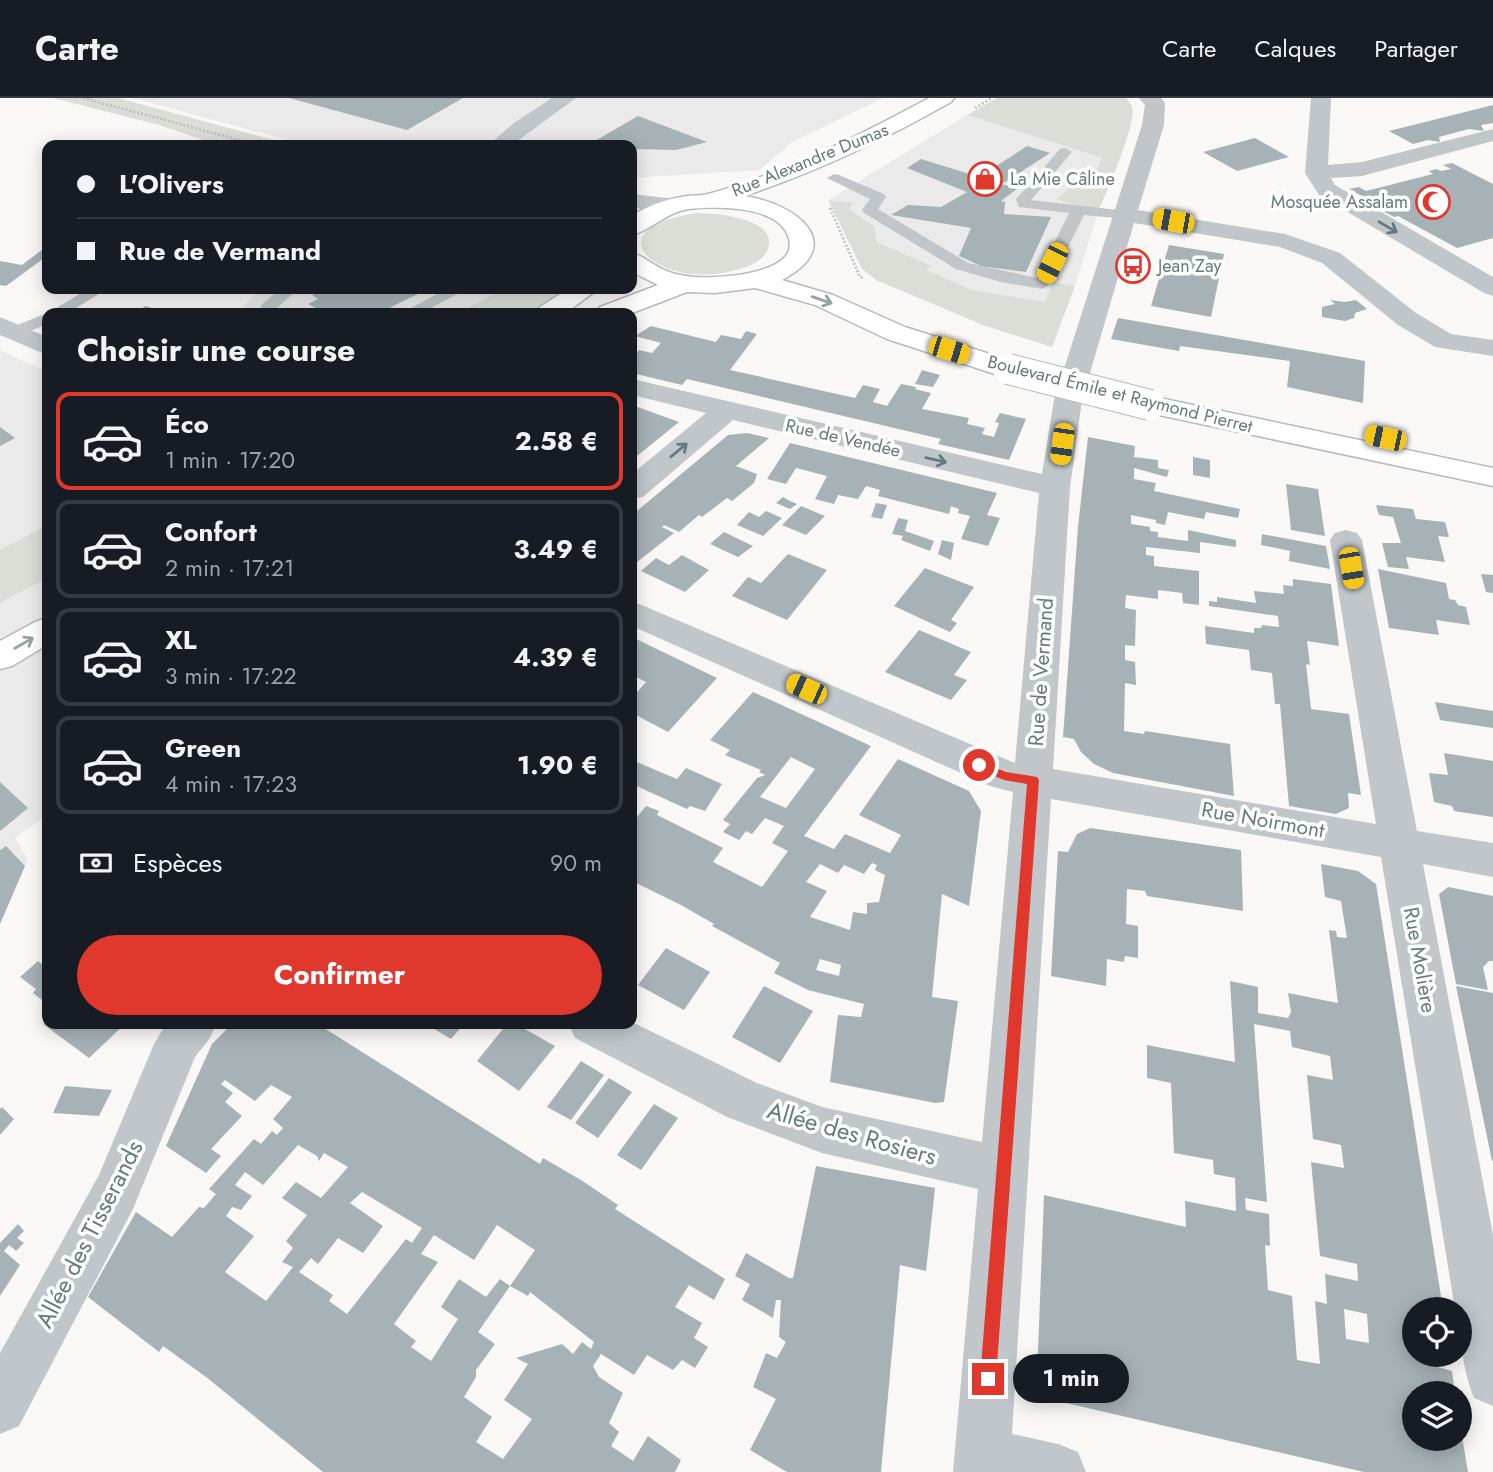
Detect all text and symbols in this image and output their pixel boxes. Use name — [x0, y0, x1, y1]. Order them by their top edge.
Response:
text: Carte — [35, 25, 119, 72]
text: Carte — [1162, 31, 1216, 66]
text: Calques — [1254, 31, 1336, 66]
text: Partager — [1374, 31, 1458, 66]
street label: Rue Alexandre Dumas — [728, 117, 892, 203]
shop icon: La Mie Câline — [966, 160, 1004, 198]
text: L'Olivers — [119, 165, 224, 203]
place label: La Mie Câline — [1010, 166, 1115, 192]
mosque icon: Mosquée Assalam — [1414, 183, 1452, 221]
place label: Mosquée Assalam — [1271, 189, 1408, 215]
car — [1151, 207, 1196, 235]
one-way arrow — [1377, 220, 1397, 234]
text: Rue de Vermand — [119, 232, 321, 270]
car — [1034, 240, 1071, 286]
bus stop icon: Jean Zay — [1114, 247, 1152, 285]
place label: Jean Zay — [1156, 253, 1221, 279]
one-way arrow — [810, 295, 832, 307]
text: Choisir une course — [77, 327, 355, 373]
car — [926, 334, 973, 366]
street label: Boulevard Émile et Raymond Pierret — [985, 348, 1256, 440]
text: Éco — [165, 405, 209, 443]
icon: car — [81, 410, 144, 473]
street label: Rue de Vendée — [783, 412, 903, 464]
text: 2.58 € — [515, 422, 598, 460]
car — [1049, 422, 1076, 466]
car — [1363, 423, 1408, 453]
one-way arrow — [670, 442, 688, 458]
text: 1 min · 17:20 — [165, 443, 295, 477]
one-way arrow — [925, 454, 947, 467]
text: Confort — [165, 513, 257, 551]
icon: car — [81, 518, 144, 581]
text: 3.49 € — [513, 530, 598, 568]
car — [1338, 545, 1365, 591]
text: 2 min · 17:21 — [165, 551, 294, 585]
street label: Rue de Vermand — [1021, 597, 1061, 747]
text: XL — [165, 621, 197, 659]
icon: car — [81, 626, 144, 689]
one-way arrow — [13, 636, 33, 650]
text: 4.39 € — [513, 638, 598, 676]
text: 3 min · 17:22 — [165, 659, 297, 693]
car — [783, 671, 830, 707]
text: Green — [165, 729, 241, 767]
icon: car — [81, 734, 144, 797]
text: 1.90 € — [517, 746, 598, 784]
route start — [963, 749, 995, 781]
text: 4 min · 17:23 — [165, 767, 297, 801]
street label: Rue Noirmont — [1199, 794, 1327, 846]
icon: cash — [77, 844, 115, 882]
text: Espèces — [133, 844, 222, 882]
text: 90 m — [550, 846, 602, 880]
street label: Rue Molière — [1396, 905, 1444, 1016]
button: Confirmer — [77, 935, 602, 1015]
street label: Allée des Rosiers — [763, 1092, 941, 1174]
street label: Allée des Tisserands — [27, 1134, 151, 1334]
map controls — [1402, 1297, 1472, 1451]
button: locate — [1402, 1297, 1472, 1367]
callout: 1 min — [1012, 1354, 1128, 1404]
text: 1 min — [1042, 1361, 1100, 1395]
route end — [972, 1363, 1004, 1395]
button: layers — [1402, 1381, 1472, 1451]

